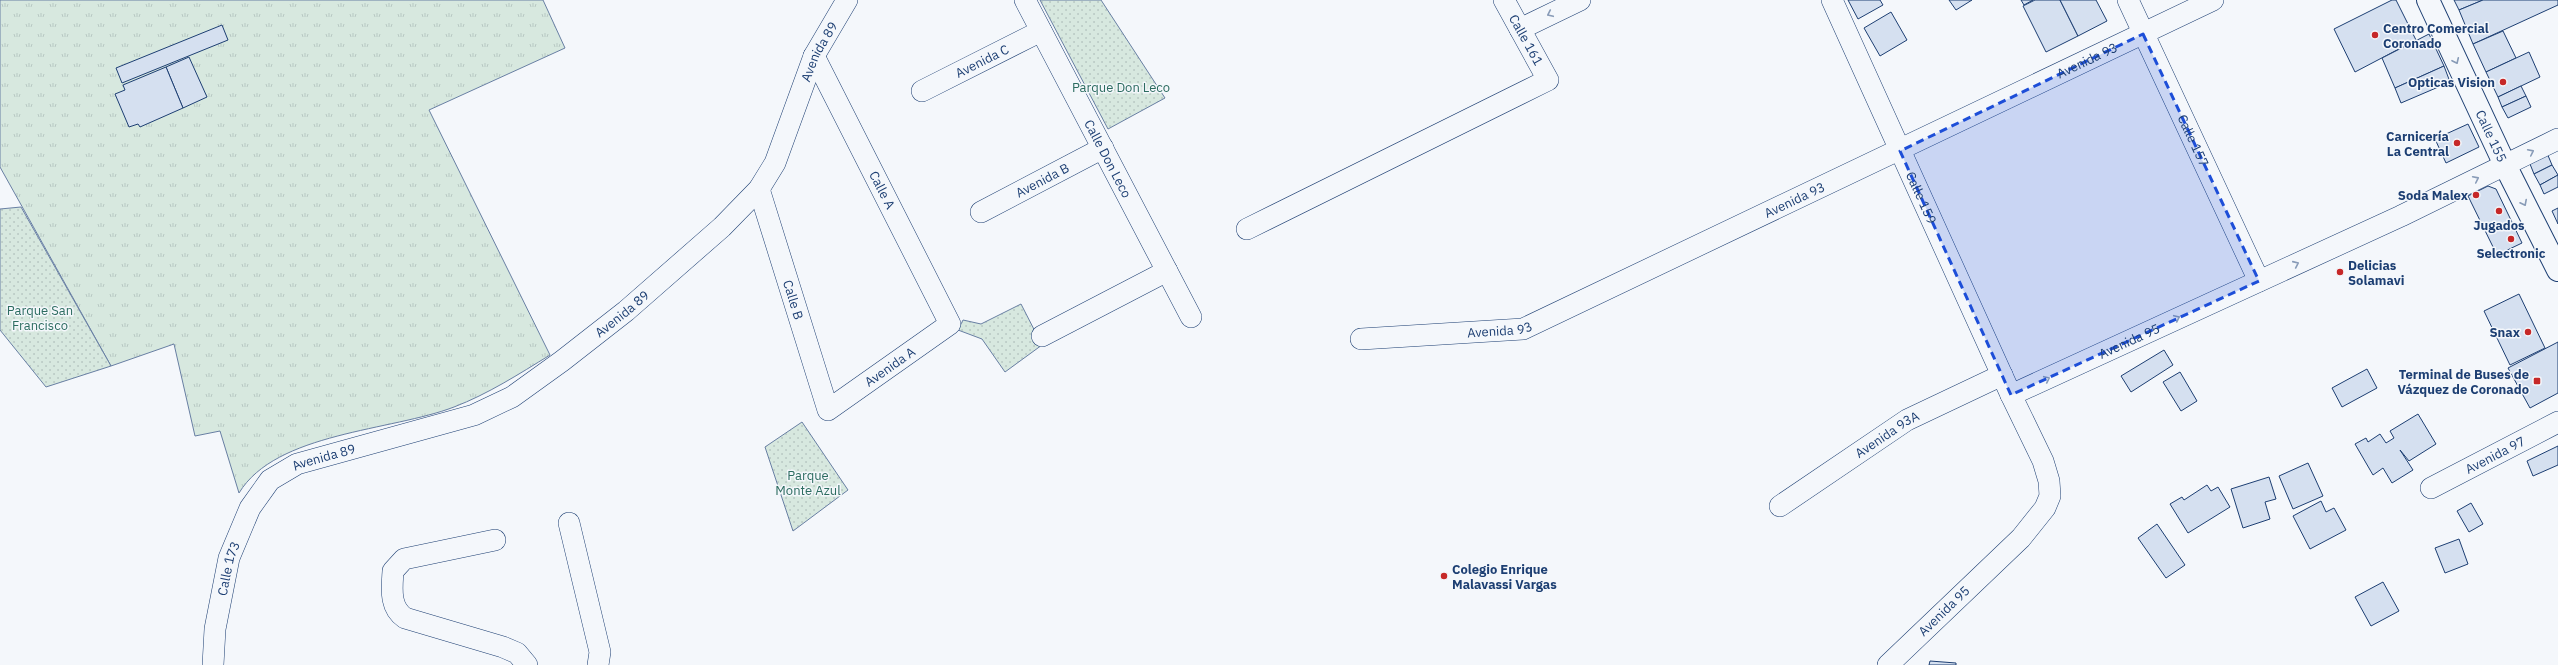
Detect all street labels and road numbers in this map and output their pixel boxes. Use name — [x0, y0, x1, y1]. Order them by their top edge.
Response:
street label: Calle 161 — [1505, 12, 1547, 69]
street label: Avenida 89 — [797, 18, 841, 84]
street label: Avenida 93 — [2054, 38, 2120, 82]
street label: Avenida C — [952, 40, 1011, 81]
street label: Calle 155 — [2472, 107, 2511, 165]
street label: Calle 157 — [2174, 112, 2213, 169]
street label: Calle Don Leco — [1081, 117, 1136, 201]
street label: Avenida B — [1012, 159, 1072, 201]
street label: Calle A — [865, 168, 899, 213]
street label: Calle 159 — [1902, 169, 1941, 227]
street label: Avenida 93 — [1761, 178, 1828, 221]
street label: Calle B — [779, 278, 808, 322]
street label: Avenida 89 — [591, 286, 652, 341]
street label: Avenida 93 — [1467, 317, 1535, 341]
street label: Avenida 95 — [2096, 319, 2162, 362]
street label: Avenida A — [861, 342, 919, 390]
street label: Avenida 93A — [1852, 407, 1923, 461]
street label: Avenida 97 — [2462, 432, 2528, 477]
street label: Avenida 89 — [288, 440, 357, 474]
street label: Calle 173 — [213, 539, 244, 597]
street label: Avenida 95 — [1915, 582, 1973, 640]

